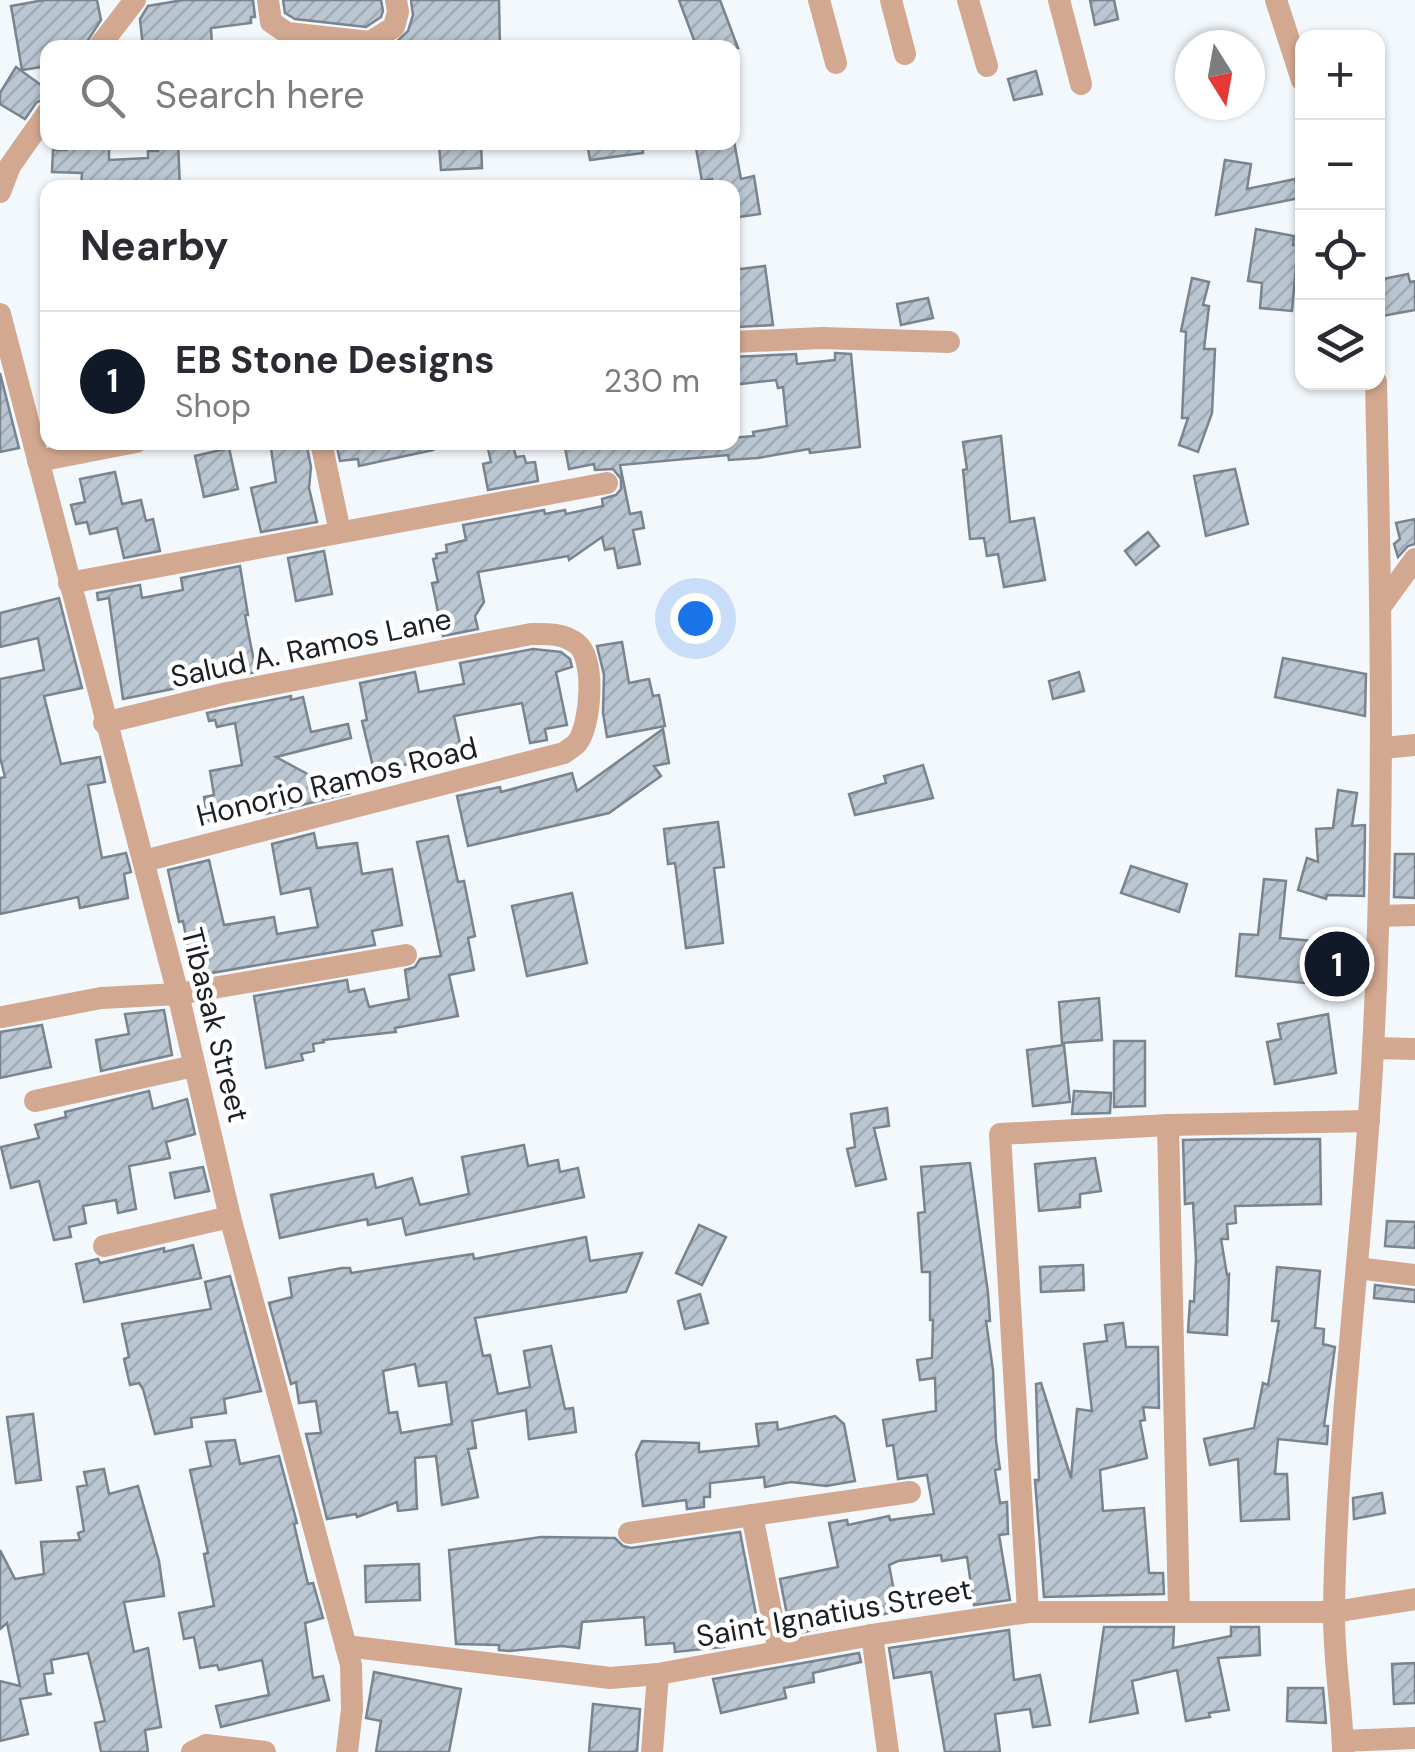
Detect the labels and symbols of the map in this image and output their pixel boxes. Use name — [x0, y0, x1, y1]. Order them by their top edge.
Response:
north arrow — [1175, 30, 1265, 120]
your location — [670, 593, 721, 644]
street label: Salud A. Ramos Lane — [167, 599, 455, 696]
street label: Honorio Ramos Road — [192, 728, 482, 835]
street label: Tibasak Street — [173, 924, 258, 1126]
pin: 1 — [1304, 926, 1370, 1002]
street label: Saint Ignatius Street — [693, 1569, 975, 1656]

